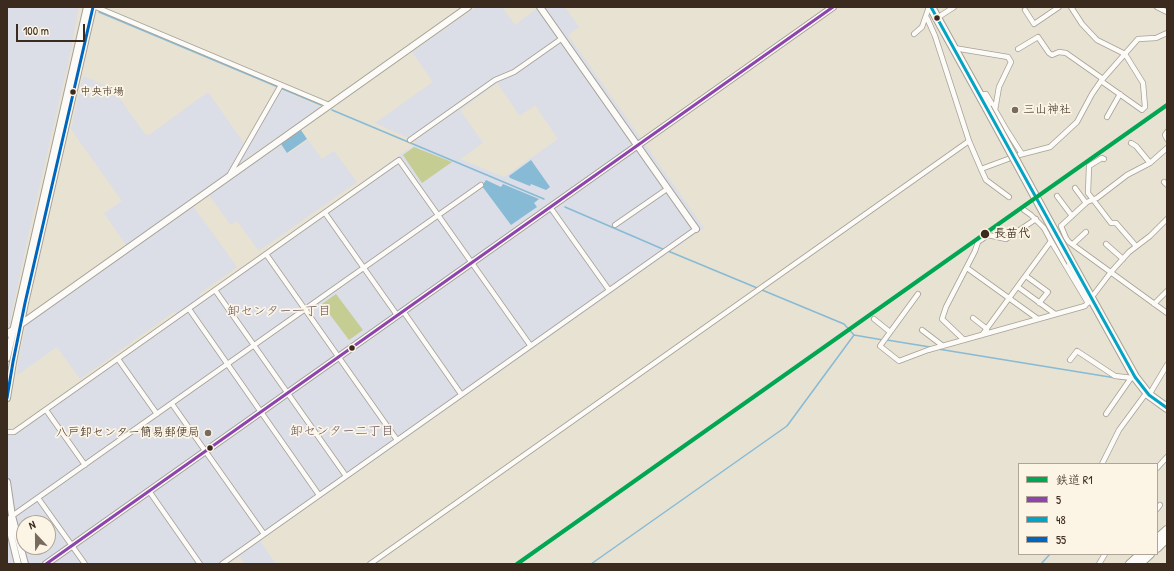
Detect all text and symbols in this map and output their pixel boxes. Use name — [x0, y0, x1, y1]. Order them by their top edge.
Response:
unlabelled marker — [932, 13, 942, 23]
scale bar — [18, 16, 87, 42]
text: 100 m — [23, 22, 49, 39]
place label: 中央市場 — [80, 85, 124, 99]
marker: 中央市場 — [68, 87, 78, 97]
place label: 三山神社 — [1023, 103, 1071, 117]
marker: 三山神社 — [1010, 105, 1020, 115]
place label: 長苗代 — [994, 227, 1030, 241]
marker: 長苗代 — [979, 228, 991, 240]
district label: 卸センター一丁目 — [227, 304, 331, 320]
unlabelled marker — [347, 343, 357, 353]
district label: 卸センター二丁目 — [290, 424, 394, 440]
place label: 八戸卸センター簡易郵便局 — [56, 426, 200, 440]
marker: 八戸卸センター簡易郵便局 — [203, 428, 213, 438]
unlabelled marker — [205, 443, 215, 453]
legend — [1018, 463, 1158, 555]
text: 鉄道 R1 — [1056, 471, 1093, 488]
text: 5 — [1056, 491, 1061, 508]
text: 48 — [1056, 511, 1066, 528]
north arrow — [16, 515, 56, 555]
text: N — [27, 517, 37, 532]
text: 55 — [1056, 531, 1066, 548]

